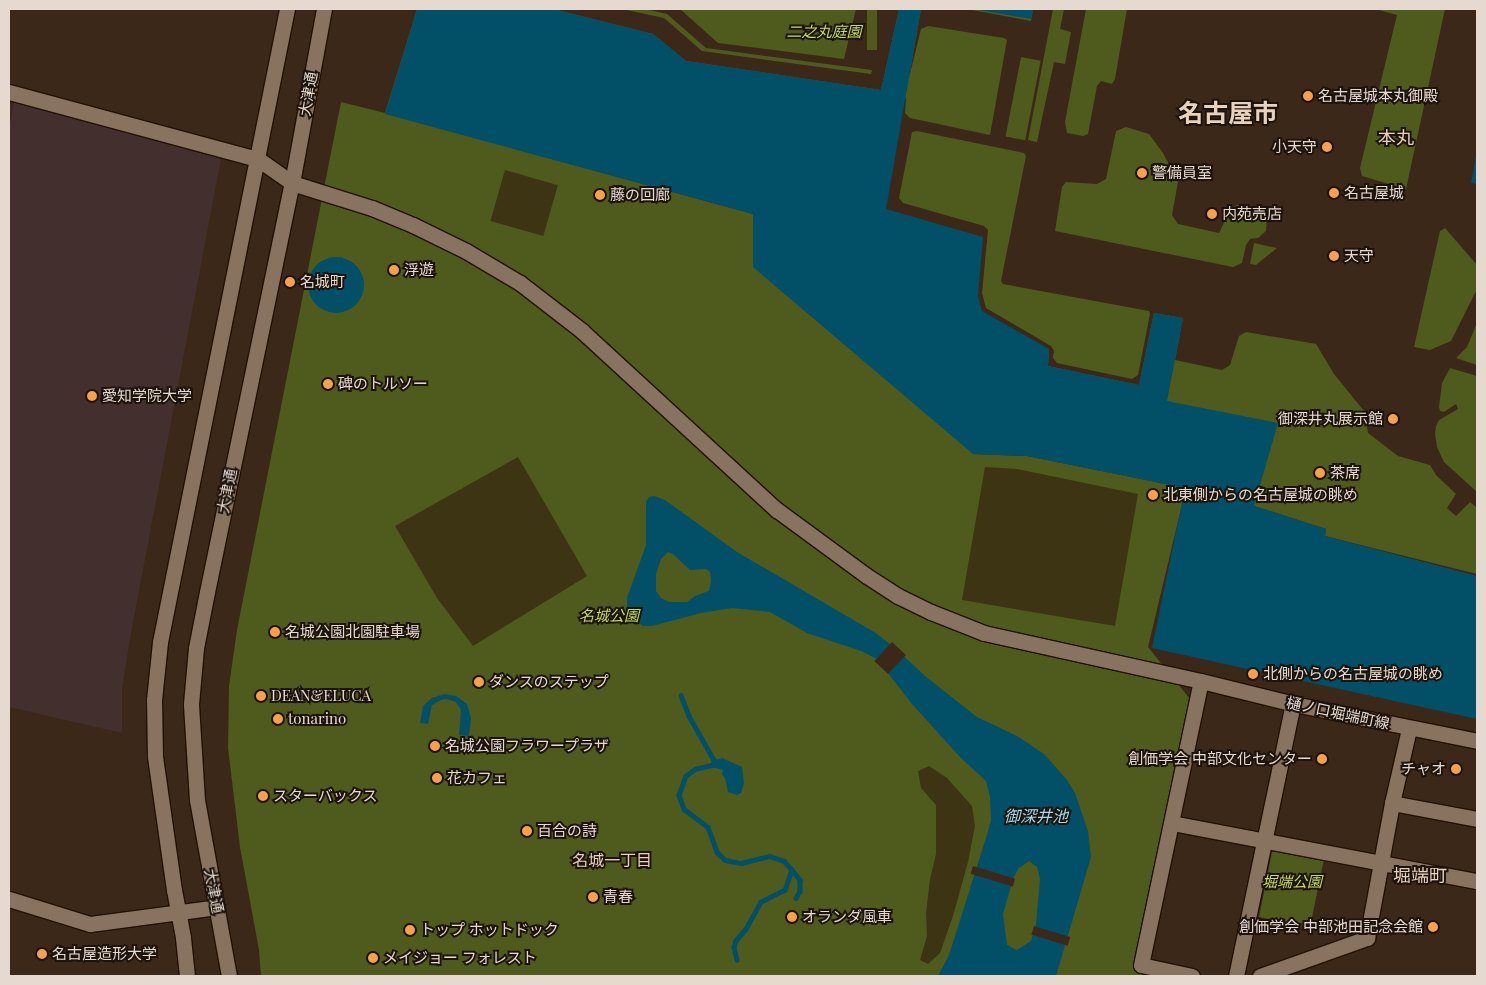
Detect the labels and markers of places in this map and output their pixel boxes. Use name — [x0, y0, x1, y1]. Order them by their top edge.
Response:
place label: 名古屋城本丸御殿 — [1318, 87, 1438, 105]
marker: 名古屋城本丸御殿 — [1302, 90, 1314, 102]
place label: 小天守 — [1272, 138, 1317, 156]
marker: 小天守 — [1321, 141, 1333, 153]
place label: 警備員室 — [1152, 164, 1212, 182]
marker: 警備員室 — [1136, 167, 1148, 179]
place label: 名古屋城 — [1344, 184, 1404, 202]
place label: 藤の回廊 — [610, 186, 670, 204]
marker: 名古屋城 — [1328, 187, 1340, 199]
marker: 藤の回廊 — [594, 189, 606, 201]
place label: 内苑売店 — [1222, 205, 1282, 223]
marker: 内苑売店 — [1206, 208, 1218, 220]
place label: 天守 — [1344, 247, 1374, 265]
marker: 天守 — [1328, 250, 1340, 262]
place label: 浮遊 — [404, 261, 434, 279]
marker: 浮遊 — [388, 264, 400, 276]
place label: 名城町 — [300, 273, 345, 291]
marker: 名城町 — [284, 276, 296, 288]
place label: 碑のトルソー — [338, 375, 428, 393]
marker: 碑のトルソー — [322, 378, 334, 390]
place label: 愛知学院大学 — [102, 387, 192, 405]
marker: 愛知学院大学 — [86, 390, 98, 402]
place label: 御深井丸展示館 — [1278, 410, 1383, 428]
marker: 御深井丸展示館 — [1387, 413, 1399, 425]
place label: 茶席 — [1330, 464, 1360, 482]
marker: 茶席 — [1314, 467, 1326, 479]
place label: 北東側からの名古屋城の眺め — [1163, 486, 1358, 504]
marker: 北東側からの名古屋城の眺め — [1147, 489, 1159, 501]
place label: 名城公園北園駐車場 — [285, 623, 420, 641]
marker: 名城公園北園駐車場 — [269, 626, 281, 638]
place label: 北側からの名古屋城の眺め — [1263, 665, 1443, 683]
marker: 北側からの名古屋城の眺め — [1247, 668, 1259, 680]
place label: ダンスのステップ — [489, 673, 609, 691]
marker: ダンスのステップ — [473, 676, 485, 688]
place label: DEAN&ELUCA — [271, 687, 371, 705]
marker: DEAN&ELUCA — [255, 690, 267, 702]
place label: tonarino — [288, 710, 346, 728]
marker: tonarino — [272, 713, 284, 725]
place label: 名城公園フラワープラザ — [445, 737, 610, 755]
marker: 名城公園フラワープラザ — [429, 740, 441, 752]
place label: 創価学会 中部文化センター — [1128, 750, 1312, 768]
marker: 創価学会 中部文化センター — [1316, 753, 1328, 765]
place label: チャオ — [1401, 760, 1446, 778]
marker: チャオ — [1450, 763, 1462, 775]
place label: 花カフェ — [447, 769, 507, 787]
marker: 花カフェ — [431, 772, 443, 784]
place label: スターバックス — [273, 787, 378, 805]
marker: スターバックス — [257, 790, 269, 802]
place label: 百合の詩 — [537, 822, 597, 840]
marker: 百合の詩 — [521, 825, 533, 837]
place label: 青春 — [603, 888, 633, 906]
marker: 青春 — [587, 891, 599, 903]
place label: オランダ風車 — [802, 908, 892, 926]
marker: オランダ風車 — [786, 911, 798, 923]
place label: 創価学会 中部池田記念会館 — [1239, 918, 1423, 936]
place label: トップ ホットドック — [420, 921, 559, 939]
marker: 創価学会 中部池田記念会館 — [1427, 921, 1439, 933]
marker: トップ ホットドック — [404, 924, 416, 936]
place label: 名古屋造形大学 — [52, 945, 157, 963]
marker: 名古屋造形大学 — [36, 948, 48, 960]
place label: メイジョー フォレスト — [383, 949, 537, 967]
marker: メイジョー フォレスト — [367, 952, 379, 964]

